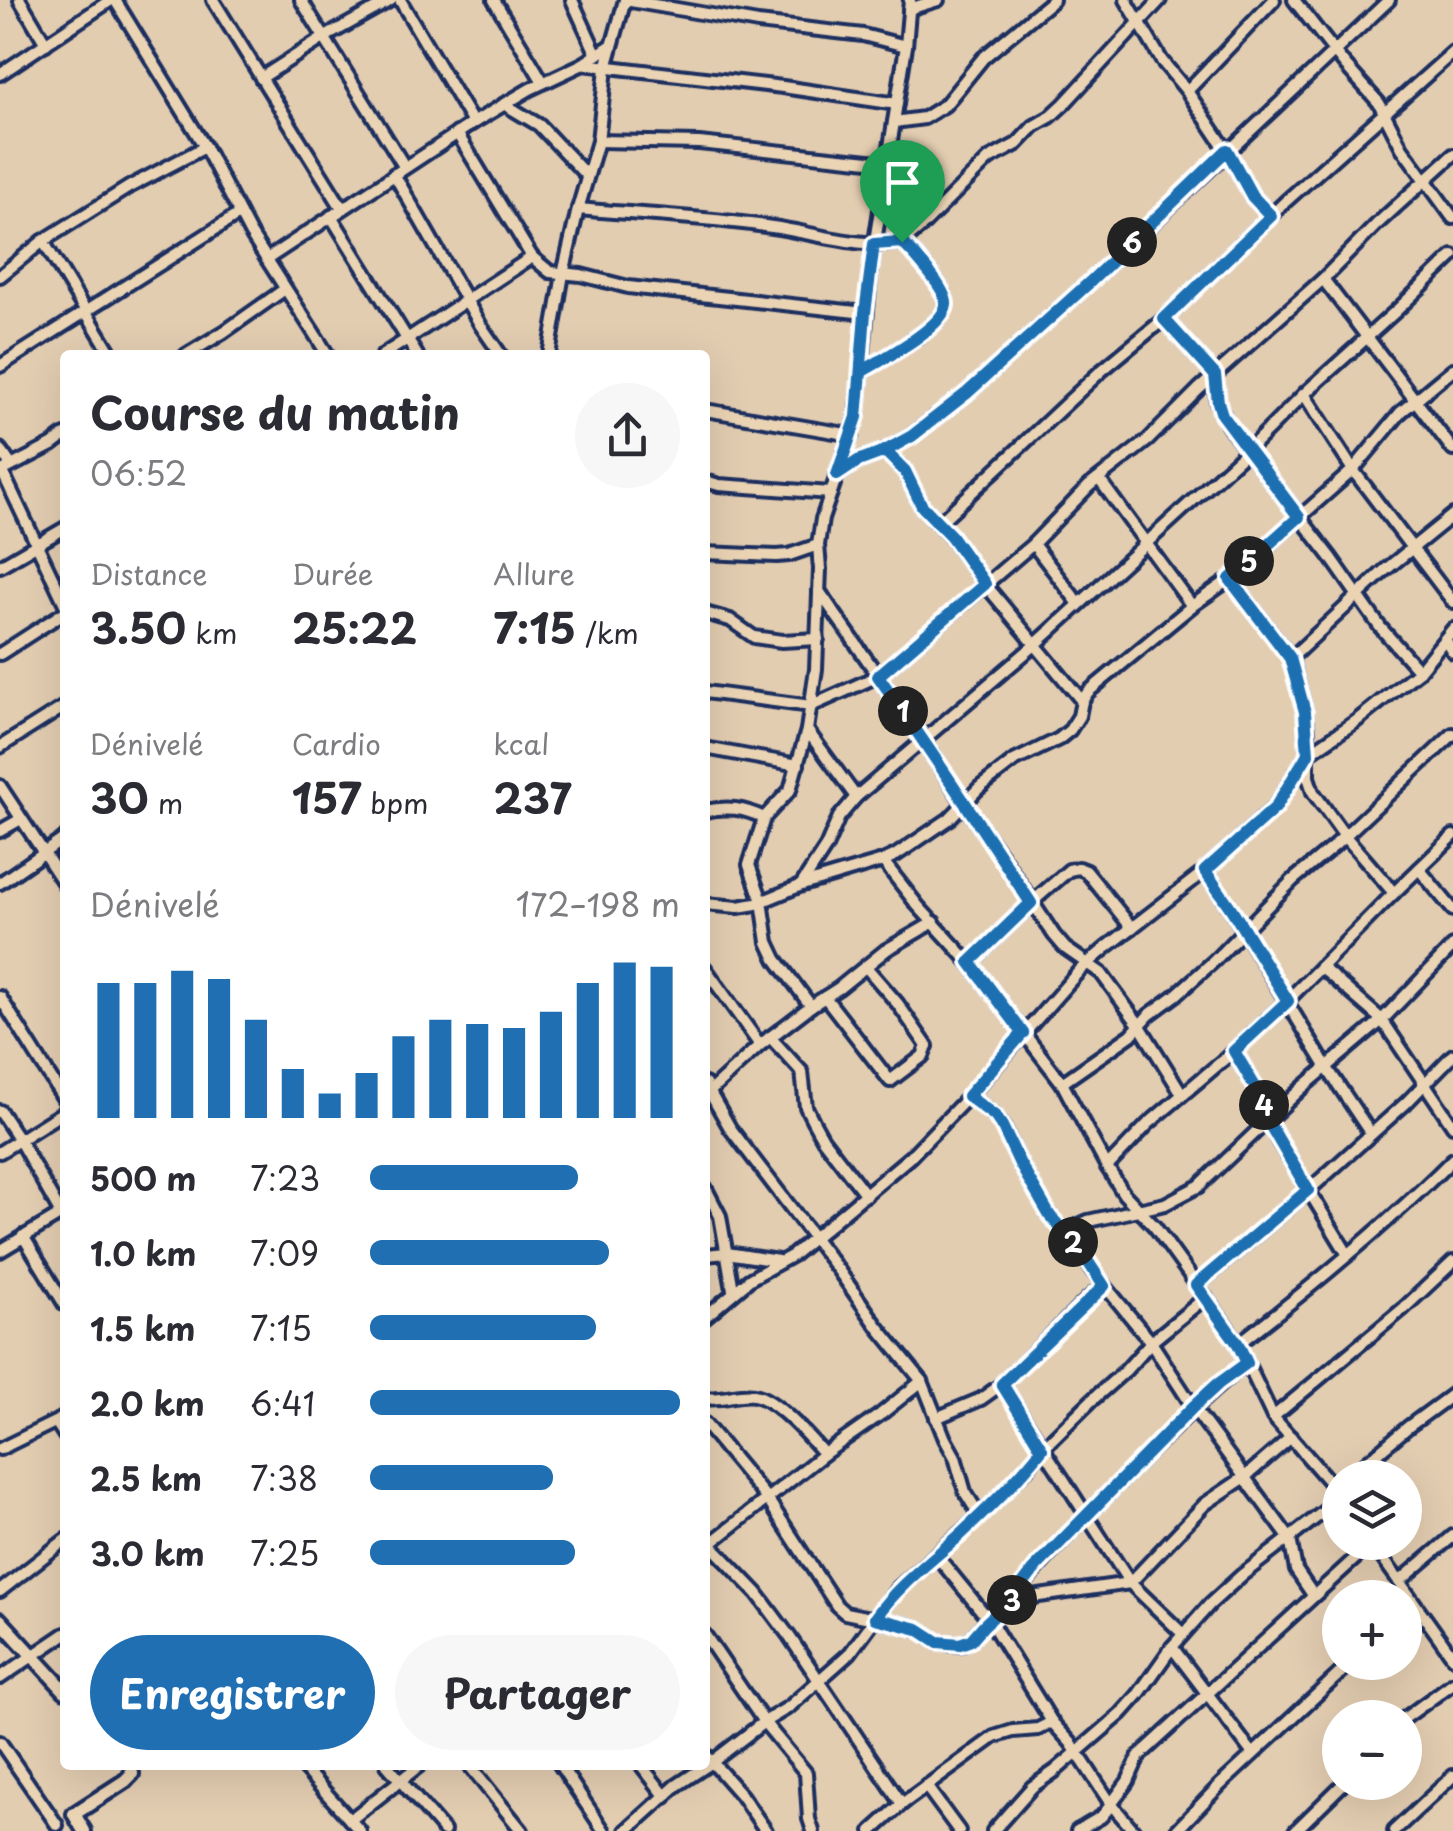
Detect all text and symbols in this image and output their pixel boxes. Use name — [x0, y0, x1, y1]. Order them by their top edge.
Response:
pin — [860, 140, 945, 243]
icon: arrive — [875, 155, 930, 210]
pin: 6 — [1107, 217, 1157, 267]
text: 6 — [1122, 220, 1142, 263]
text: Course du matin — [90, 377, 460, 445]
button: share — [575, 383, 680, 488]
text: 06:52 — [90, 449, 187, 497]
pin: 5 — [1224, 536, 1274, 586]
text: 5 — [1240, 539, 1258, 582]
text: Distance — [90, 552, 208, 595]
text: Durée — [292, 552, 374, 595]
text: Allure — [493, 552, 575, 595]
text: 3.50 — [90, 595, 186, 658]
text: 25:22 — [292, 595, 417, 658]
text: 7:15 — [493, 595, 576, 658]
text: km — [186, 611, 237, 654]
text: /km — [576, 611, 639, 654]
pin: 1 — [878, 686, 928, 736]
text: 1 — [896, 689, 910, 732]
text: Dénivelé — [90, 722, 204, 765]
text: Cardio — [292, 722, 381, 765]
text: kcal — [493, 722, 549, 765]
text: 30 — [90, 765, 149, 828]
text: 157 — [292, 765, 361, 828]
text: 237 — [493, 765, 572, 828]
text: m — [149, 781, 183, 824]
text: bpm — [361, 781, 429, 824]
text: Dénivelé — [90, 880, 220, 928]
text: 172–198 m — [516, 880, 680, 928]
pin: 4 — [1239, 1080, 1289, 1130]
text: 4 — [1254, 1083, 1274, 1126]
text: 500 m — [90, 1154, 196, 1202]
text: 7:23 — [250, 1154, 320, 1202]
pin: 2 — [1048, 1217, 1098, 1267]
text: 2 — [1063, 1220, 1083, 1263]
text: 1.0 km — [90, 1229, 196, 1277]
text: 7:09 — [250, 1229, 319, 1277]
text: 1.5 km — [90, 1304, 195, 1352]
text: 7:15 — [250, 1304, 312, 1352]
text: 2.0 km — [90, 1379, 205, 1427]
text: 6:41 — [250, 1379, 315, 1427]
text: 2.5 km — [90, 1454, 202, 1502]
text: 7:38 — [250, 1454, 318, 1502]
map controls — [1322, 1460, 1422, 1800]
button: layers — [1322, 1460, 1422, 1560]
text: 3.0 km — [90, 1529, 205, 1577]
text: 7:25 — [250, 1529, 319, 1577]
pin: 3 — [987, 1575, 1037, 1625]
text: 3 — [1003, 1578, 1021, 1621]
button: + — [1322, 1580, 1422, 1680]
button: Enregistrer — [90, 1635, 375, 1750]
button: Partager — [395, 1635, 680, 1750]
button: − — [1322, 1700, 1422, 1800]

